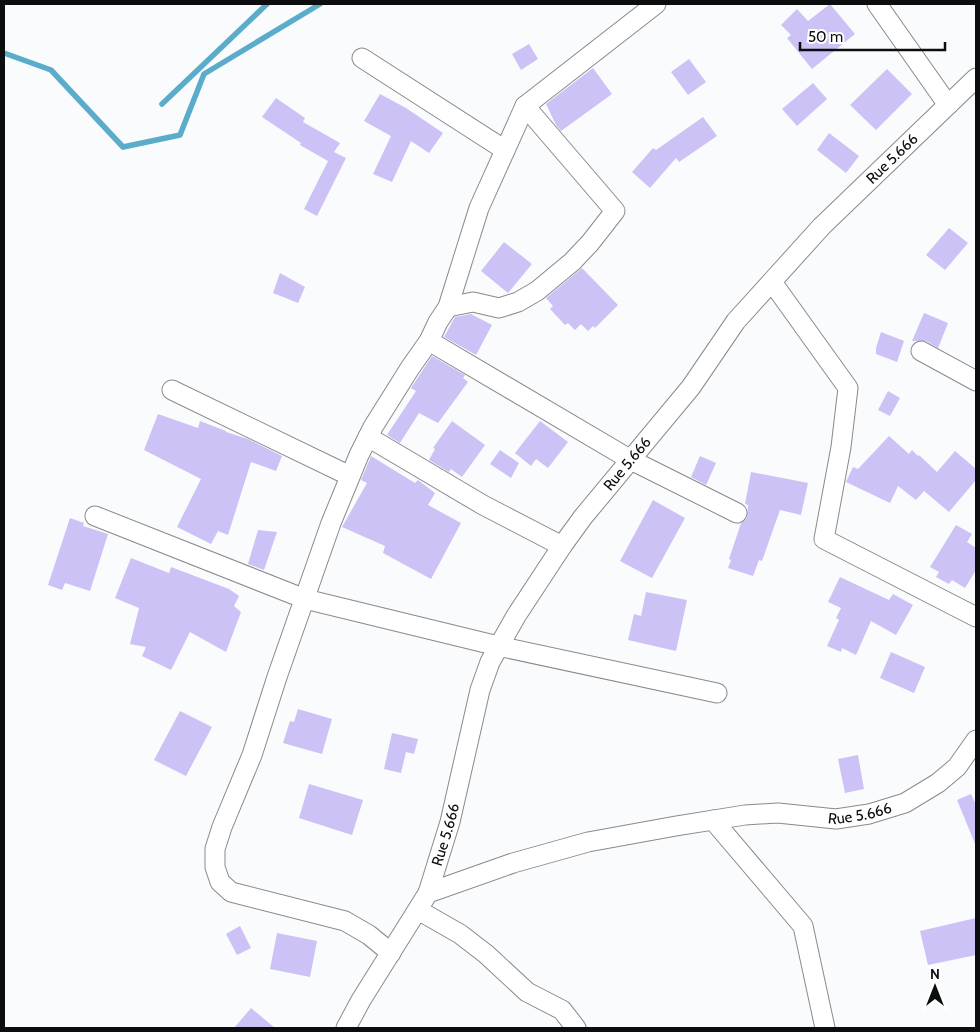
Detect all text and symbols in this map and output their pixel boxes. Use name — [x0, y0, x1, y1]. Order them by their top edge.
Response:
scale bar — [800, 20, 945, 52]
text: 50 m — [808, 28, 843, 46]
street label: Rue 5.666 — [862, 130, 922, 188]
street label: Rue 5.666 — [600, 433, 655, 494]
street label: Rue 5.666 — [827, 799, 894, 828]
street label: Rue 5.666 — [428, 801, 463, 868]
north arrow — [910, 962, 960, 1012]
text: N — [930, 965, 940, 983]

